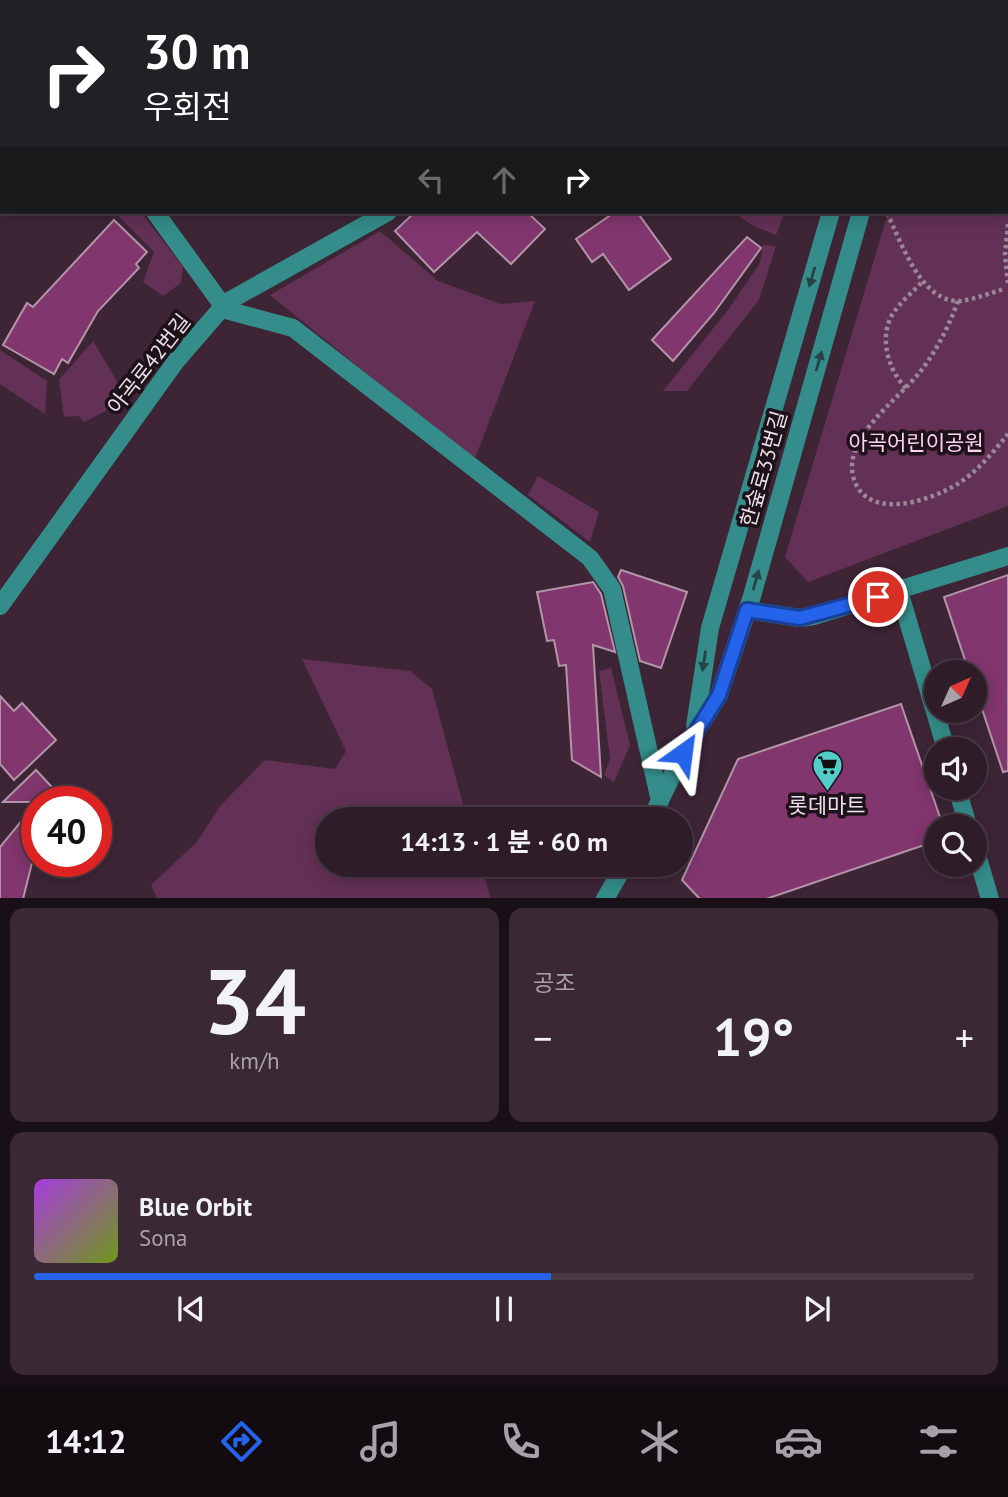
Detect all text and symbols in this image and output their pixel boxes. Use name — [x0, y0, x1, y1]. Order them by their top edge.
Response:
text: 30 m — [143, 19, 250, 83]
icon: right — [28, 28, 119, 119]
text: 우회전 — [143, 85, 231, 127]
icon: left — [412, 161, 450, 199]
icon: ahead — [485, 161, 523, 199]
icon: right — [558, 161, 596, 199]
one-way arrow — [806, 267, 816, 288]
street label: 아곡로42번길 — [101, 308, 196, 419]
one-way arrow — [814, 350, 825, 372]
street label: 한숲로33번길 — [734, 408, 793, 530]
park label: 아곡어린이공원 — [848, 429, 984, 456]
pin — [848, 567, 908, 627]
one-way arrow — [752, 569, 762, 590]
icon: arrive — [859, 578, 897, 616]
one-way arrow — [698, 650, 709, 672]
north arrow — [924, 660, 987, 723]
map controls — [924, 660, 987, 877]
position arrow — [646, 716, 720, 790]
button: sound — [924, 737, 987, 800]
supermarket icon: 롯데마트 — [810, 749, 844, 793]
speed limit sign: 40 — [21, 786, 112, 877]
place label: 롯데마트 — [788, 792, 866, 819]
button: search — [924, 814, 987, 877]
text: 14:13 · 1 분 · 60 m — [400, 825, 608, 858]
text: 34 — [203, 941, 306, 1059]
text: 공조 — [533, 968, 575, 997]
text: 19° — [713, 1003, 794, 1070]
text: − — [533, 1013, 552, 1062]
text: + — [955, 1013, 974, 1062]
text: km/h — [229, 1046, 280, 1075]
text: Blue Orbit — [139, 1190, 252, 1223]
text: Sona — [139, 1223, 188, 1252]
icon: previous — [172, 1290, 210, 1328]
icon: pause — [485, 1290, 523, 1328]
icon: next — [798, 1290, 836, 1328]
icon: directions — [217, 1417, 266, 1466]
icon: music — [356, 1417, 405, 1466]
icon: phone — [496, 1417, 545, 1466]
icon: climate — [635, 1417, 684, 1466]
icon: car — [774, 1417, 823, 1466]
icon: filters — [914, 1417, 963, 1466]
text: 14:12 — [45, 1420, 126, 1462]

